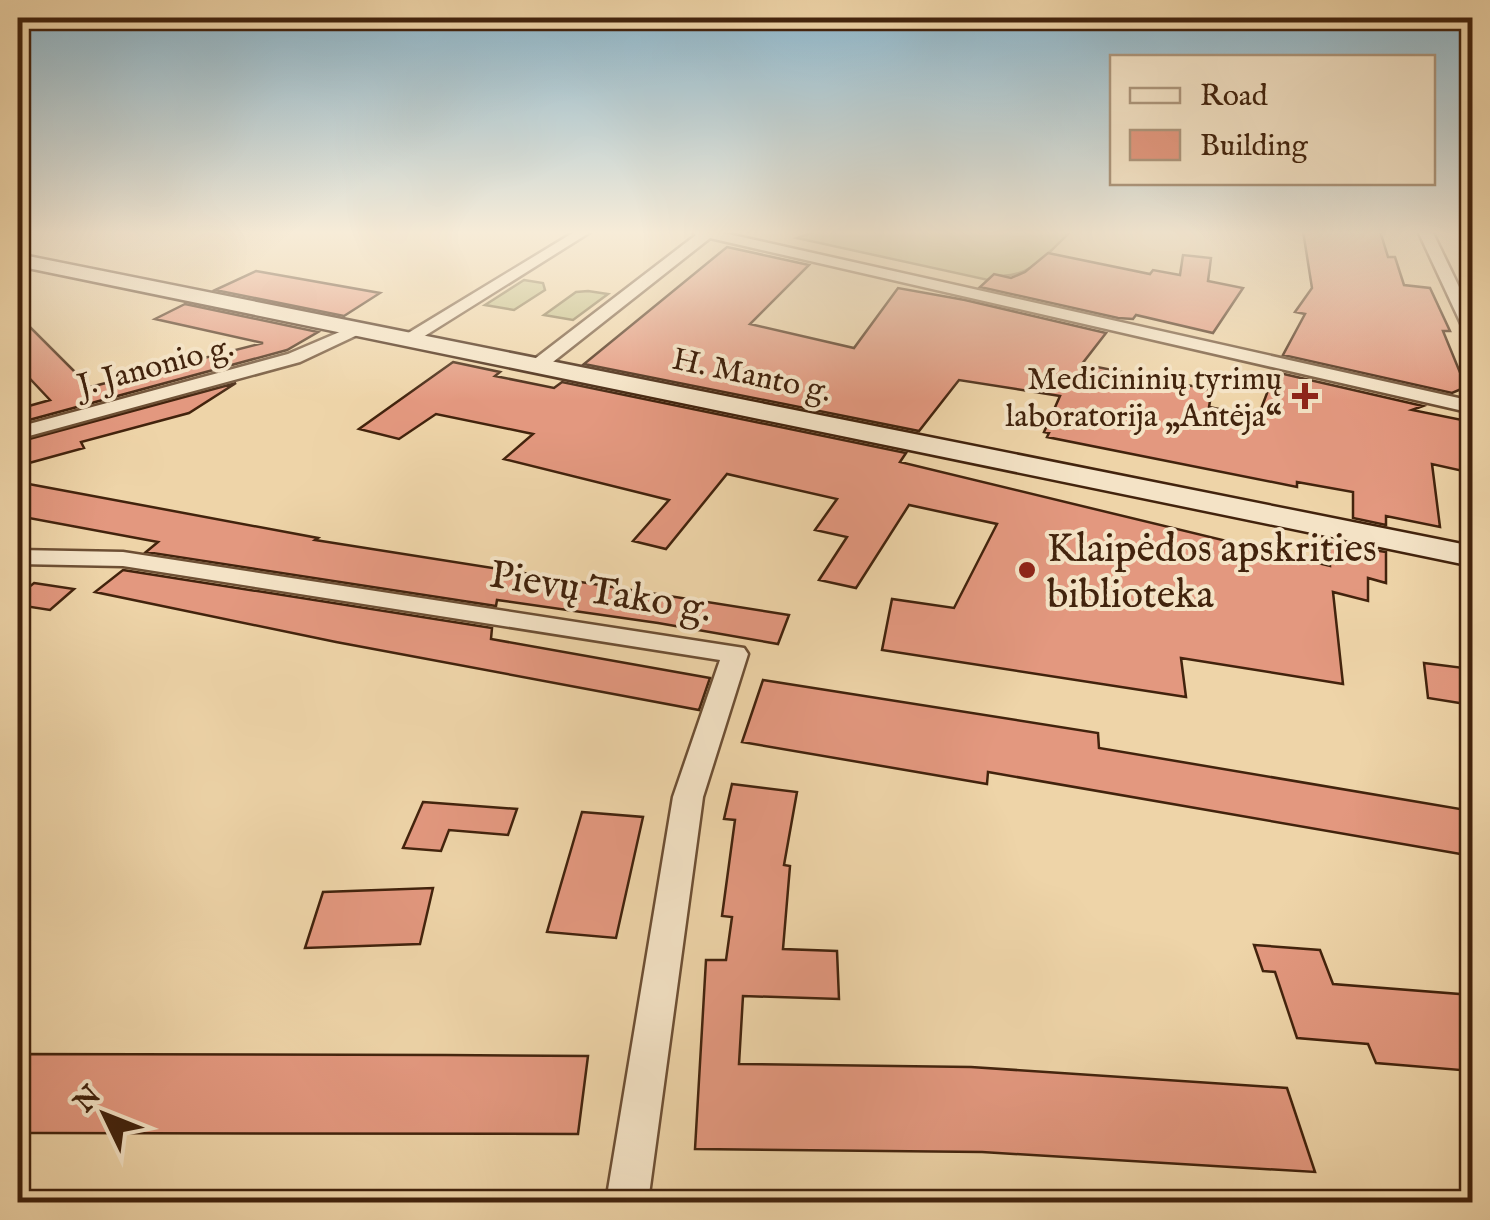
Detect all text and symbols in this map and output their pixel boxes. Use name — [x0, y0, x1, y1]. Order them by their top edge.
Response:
legend — [1110, 55, 1435, 185]
text: Road — [1200, 78, 1269, 116]
text: Building — [1200, 128, 1309, 166]
street label: J. Janonio g. — [70, 327, 238, 409]
street label: H. Manto g. — [668, 340, 835, 413]
place label: Medicininių tyrimų laboratorija „Antėja“ — [1006, 360, 1282, 438]
marker: Medicininių tyrimų laboratorija „Antėja“ — [1292, 383, 1318, 409]
place label: Klaipėdos apskrities biblioteka — [1047, 525, 1377, 622]
street label: Pievų Tako g. — [486, 551, 715, 636]
marker: Klaipėdos apskrities biblioteka — [1016, 559, 1038, 581]
north arrow — [55, 1065, 155, 1165]
text: N — [67, 1079, 110, 1121]

